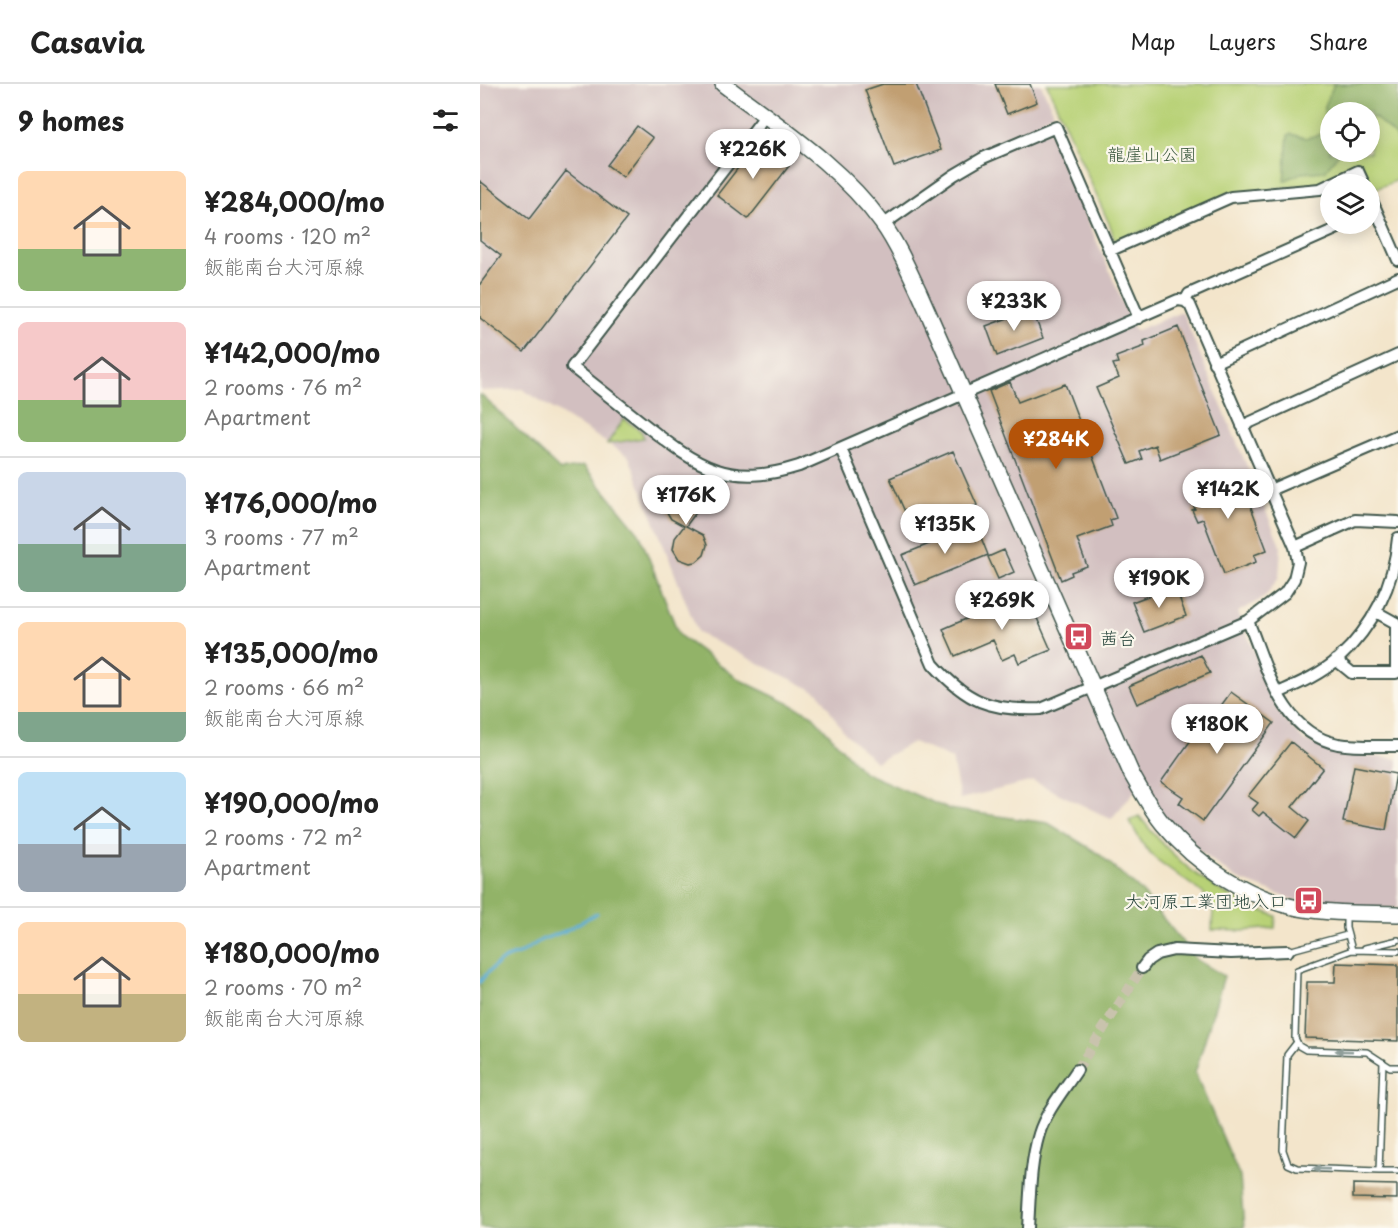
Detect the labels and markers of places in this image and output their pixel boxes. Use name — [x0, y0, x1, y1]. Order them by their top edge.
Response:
pin: ¥226K — [711, 129, 795, 180]
pin: ¥233K — [972, 281, 1056, 332]
pin: ¥284K — [1014, 419, 1098, 470]
pin: ¥142K — [1186, 469, 1270, 520]
pin: ¥176K — [644, 475, 728, 526]
pin: ¥135K — [903, 504, 987, 555]
pin: ¥190K — [1117, 558, 1201, 609]
pin: ¥269K — [960, 580, 1044, 631]
bus stop icon: 茜台 — [1063, 621, 1095, 653]
place label: 茜台 — [1100, 624, 1136, 651]
pin: ¥180K — [1175, 704, 1259, 755]
bus stop icon: 大河原工業団地入口 — [1292, 884, 1324, 916]
place label: 大河原工業団地入口 — [1125, 887, 1287, 914]

